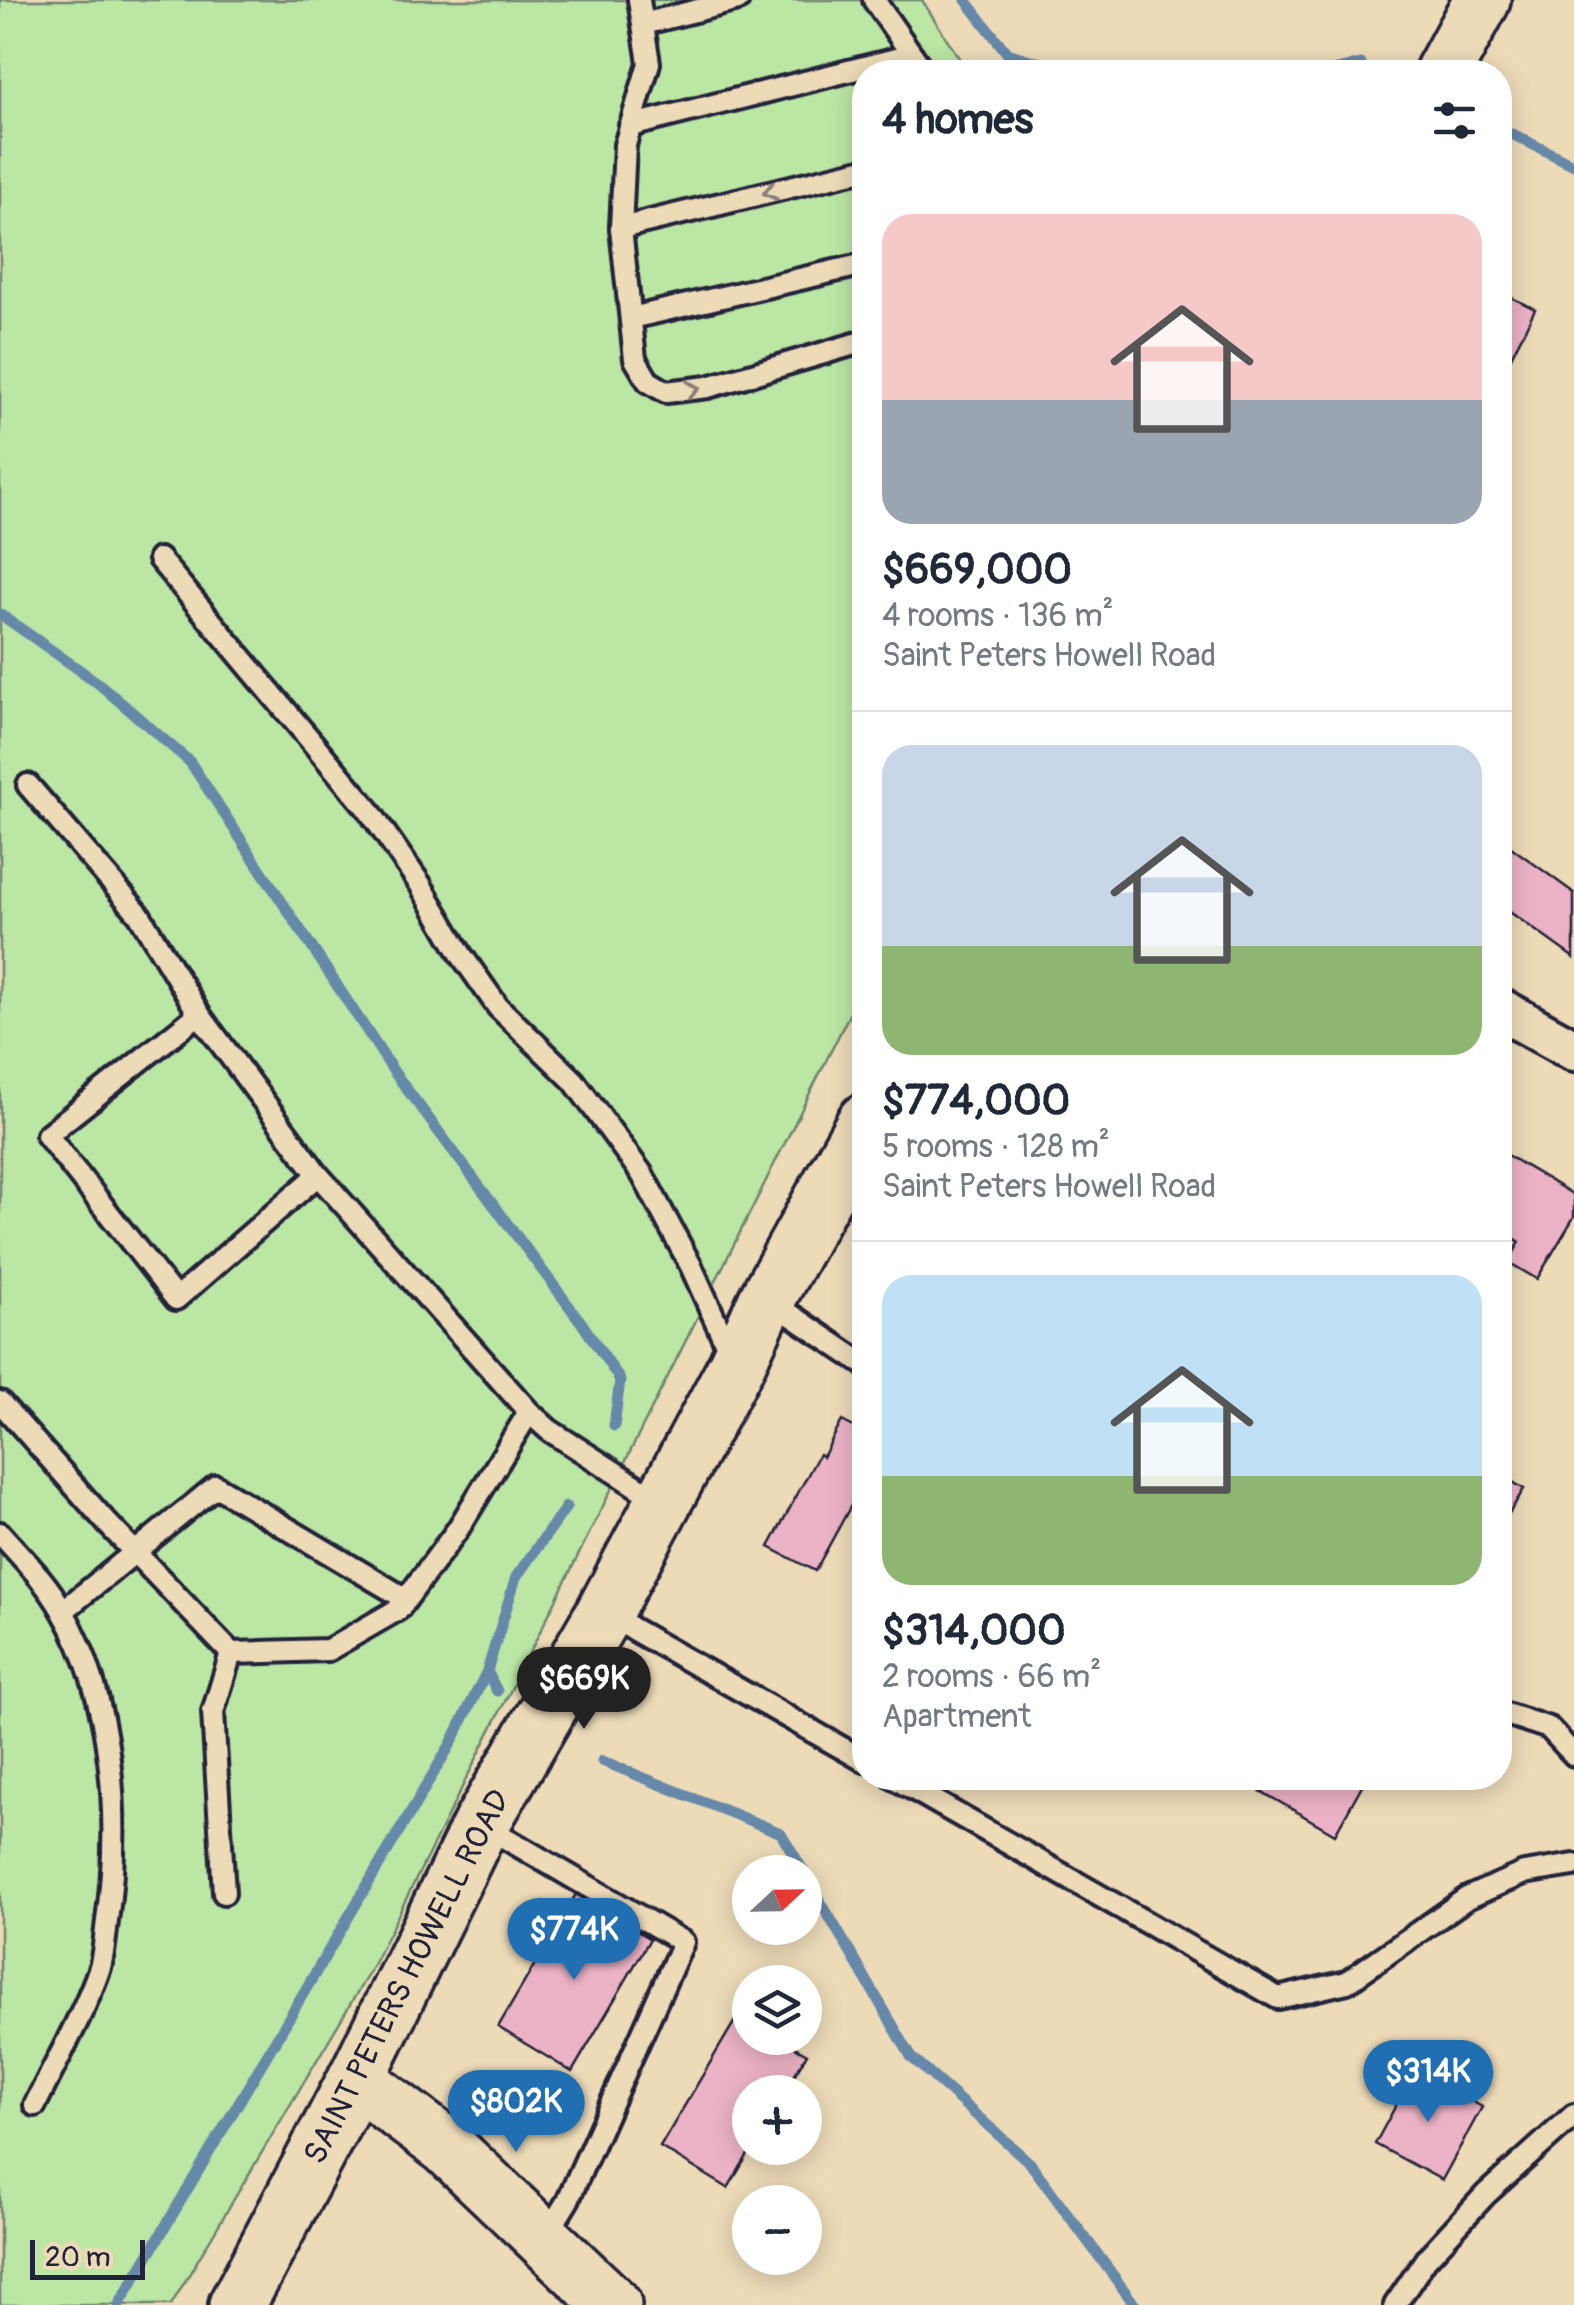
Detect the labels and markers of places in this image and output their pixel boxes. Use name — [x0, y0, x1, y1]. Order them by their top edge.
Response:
pin: $669K — [514, 1647, 654, 1732]
pin: $774K — [504, 1898, 644, 1983]
pin: $314K — [1358, 2040, 1498, 2125]
pin: $802K — [446, 2070, 586, 2155]

